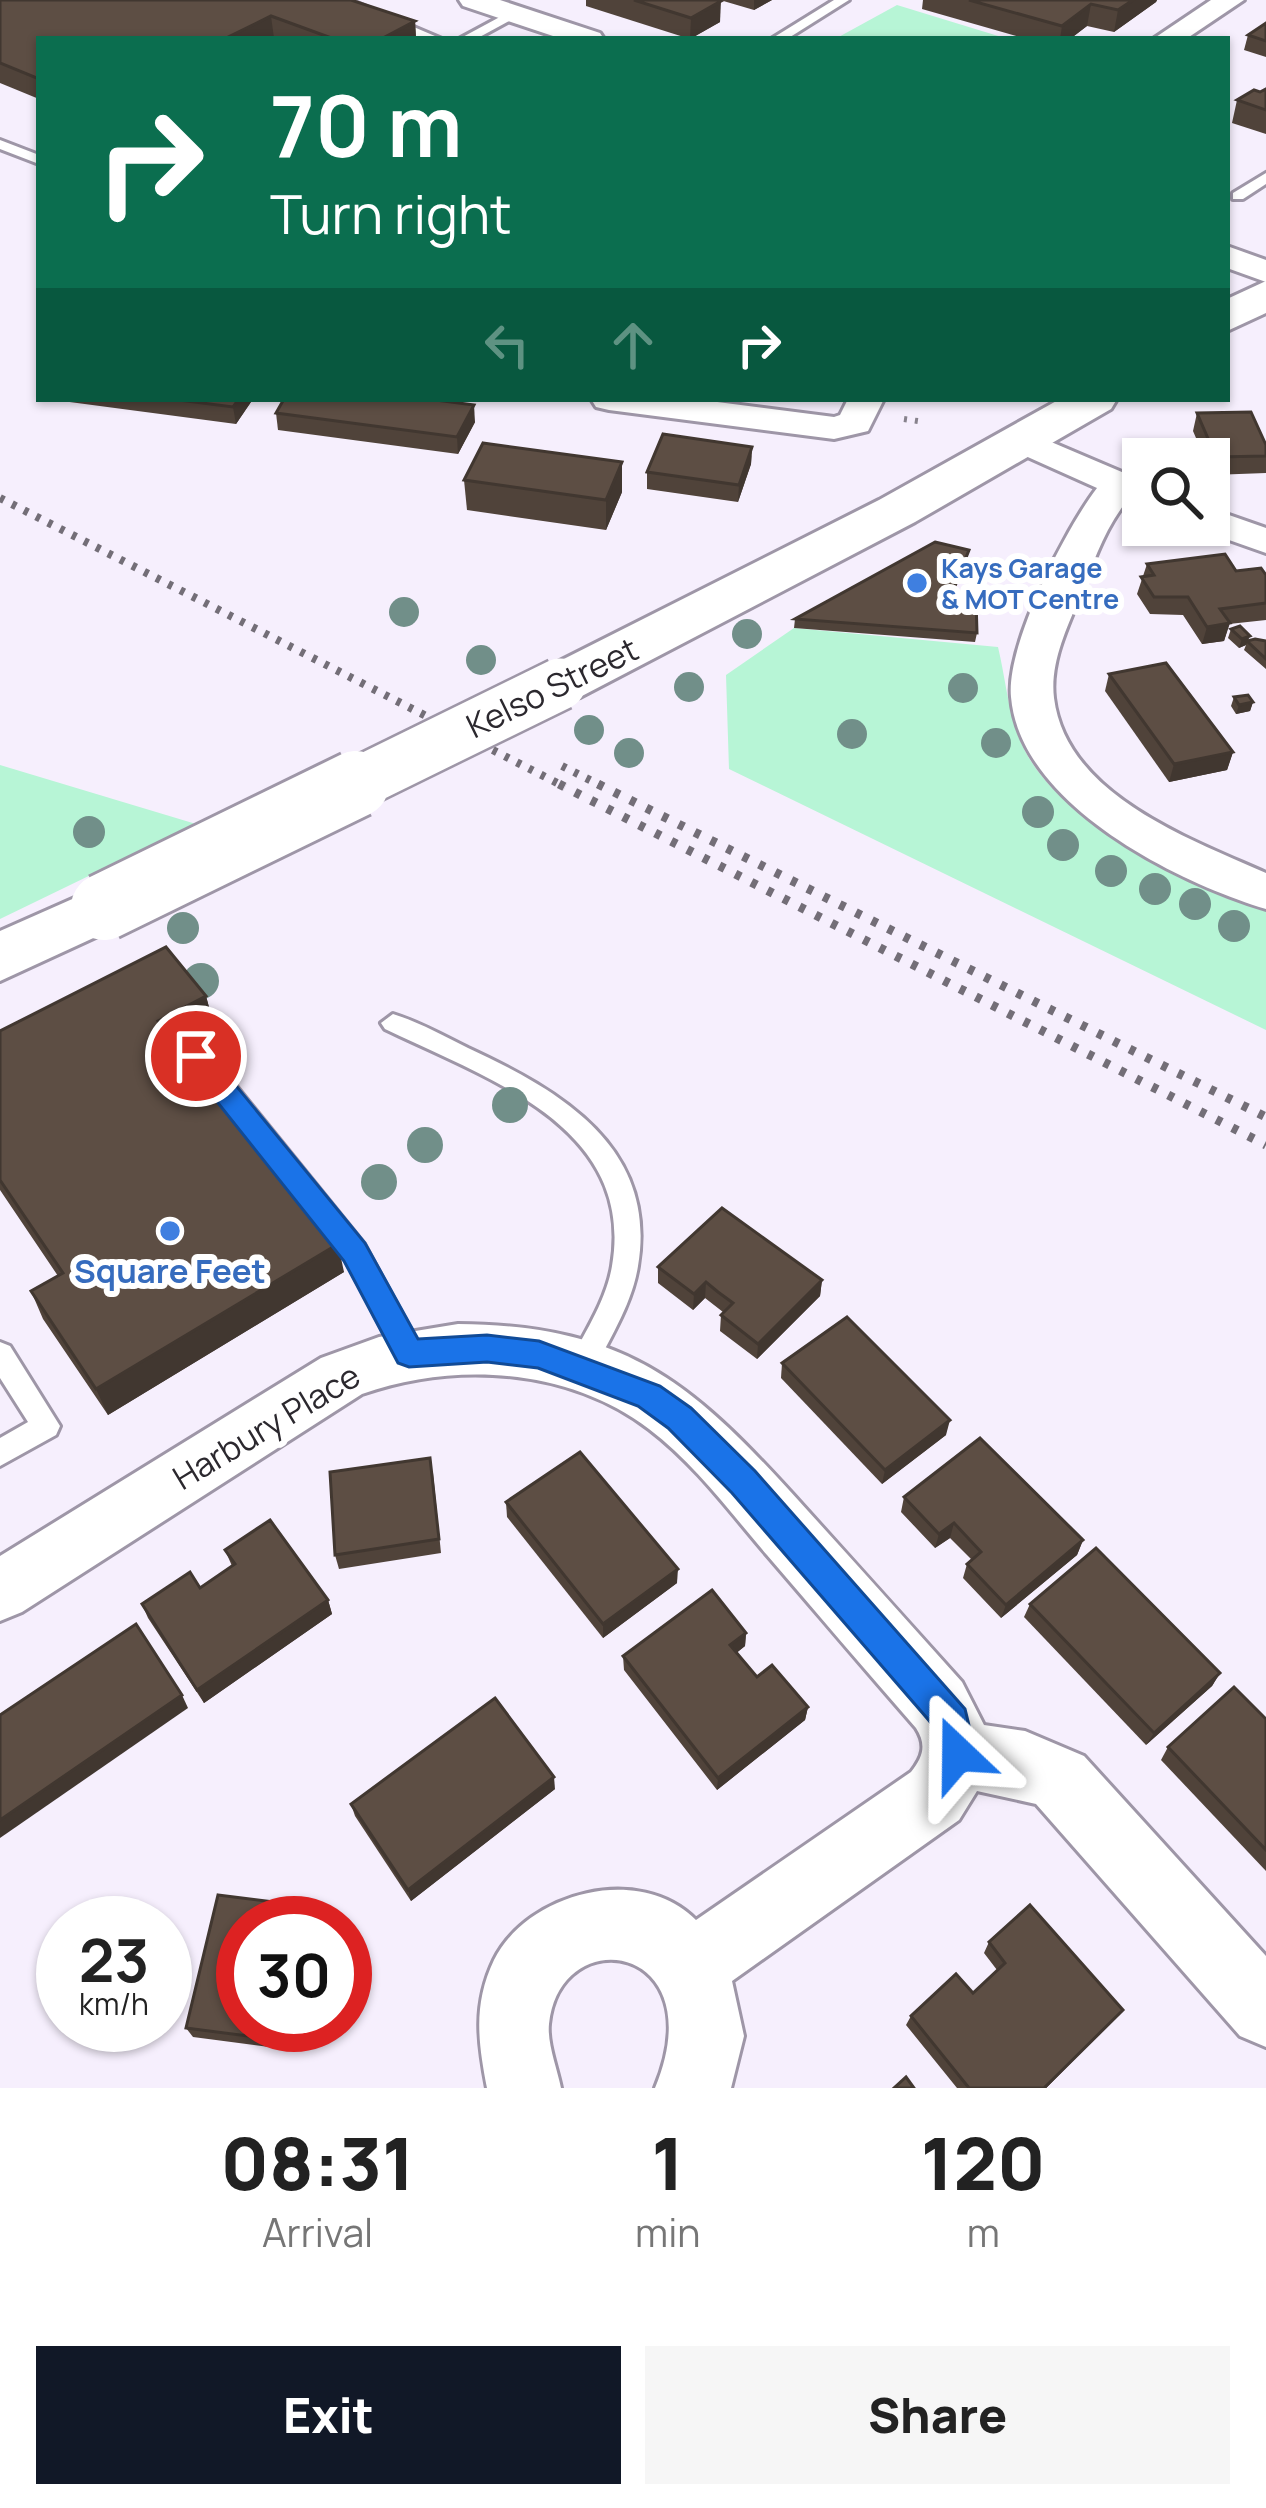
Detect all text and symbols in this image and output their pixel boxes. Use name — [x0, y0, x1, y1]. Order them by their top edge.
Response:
text: 70 m — [270, 67, 462, 182]
icon: right — [72, 84, 228, 240]
text: Turn right — [270, 176, 512, 250]
icon: left — [474, 312, 540, 378]
icon: ahead — [600, 312, 666, 378]
icon: right — [726, 312, 792, 378]
map controls — [1122, 438, 1230, 546]
button: search — [1122, 438, 1230, 546]
place label: Kays Garage & MOT Centre — [941, 549, 1119, 617]
marker: Kays Garage & MOT Centre — [904, 570, 930, 596]
street label: Kelso Street — [459, 626, 645, 748]
pin — [145, 1005, 247, 1107]
icon: arrive — [163, 1023, 229, 1089]
marker: Square Feet — [157, 1218, 183, 1244]
place label: Square Feet — [74, 1248, 266, 1293]
street label: Harbury Place — [164, 1352, 368, 1500]
position arrow — [895, 1691, 1021, 1817]
speed limit sign: 30 — [216, 1896, 372, 2052]
text: 23 — [79, 1918, 149, 2000]
text: km/h — [79, 1983, 149, 2024]
text: 08:31 — [220, 2113, 415, 2212]
text: 1 — [651, 2113, 684, 2212]
text: 120 — [921, 2113, 1046, 2212]
text: Arrival — [262, 2205, 373, 2259]
text: min — [635, 2205, 700, 2259]
text: m — [967, 2205, 1000, 2259]
button: Exit — [36, 2346, 621, 2484]
button: Share — [645, 2346, 1230, 2484]

